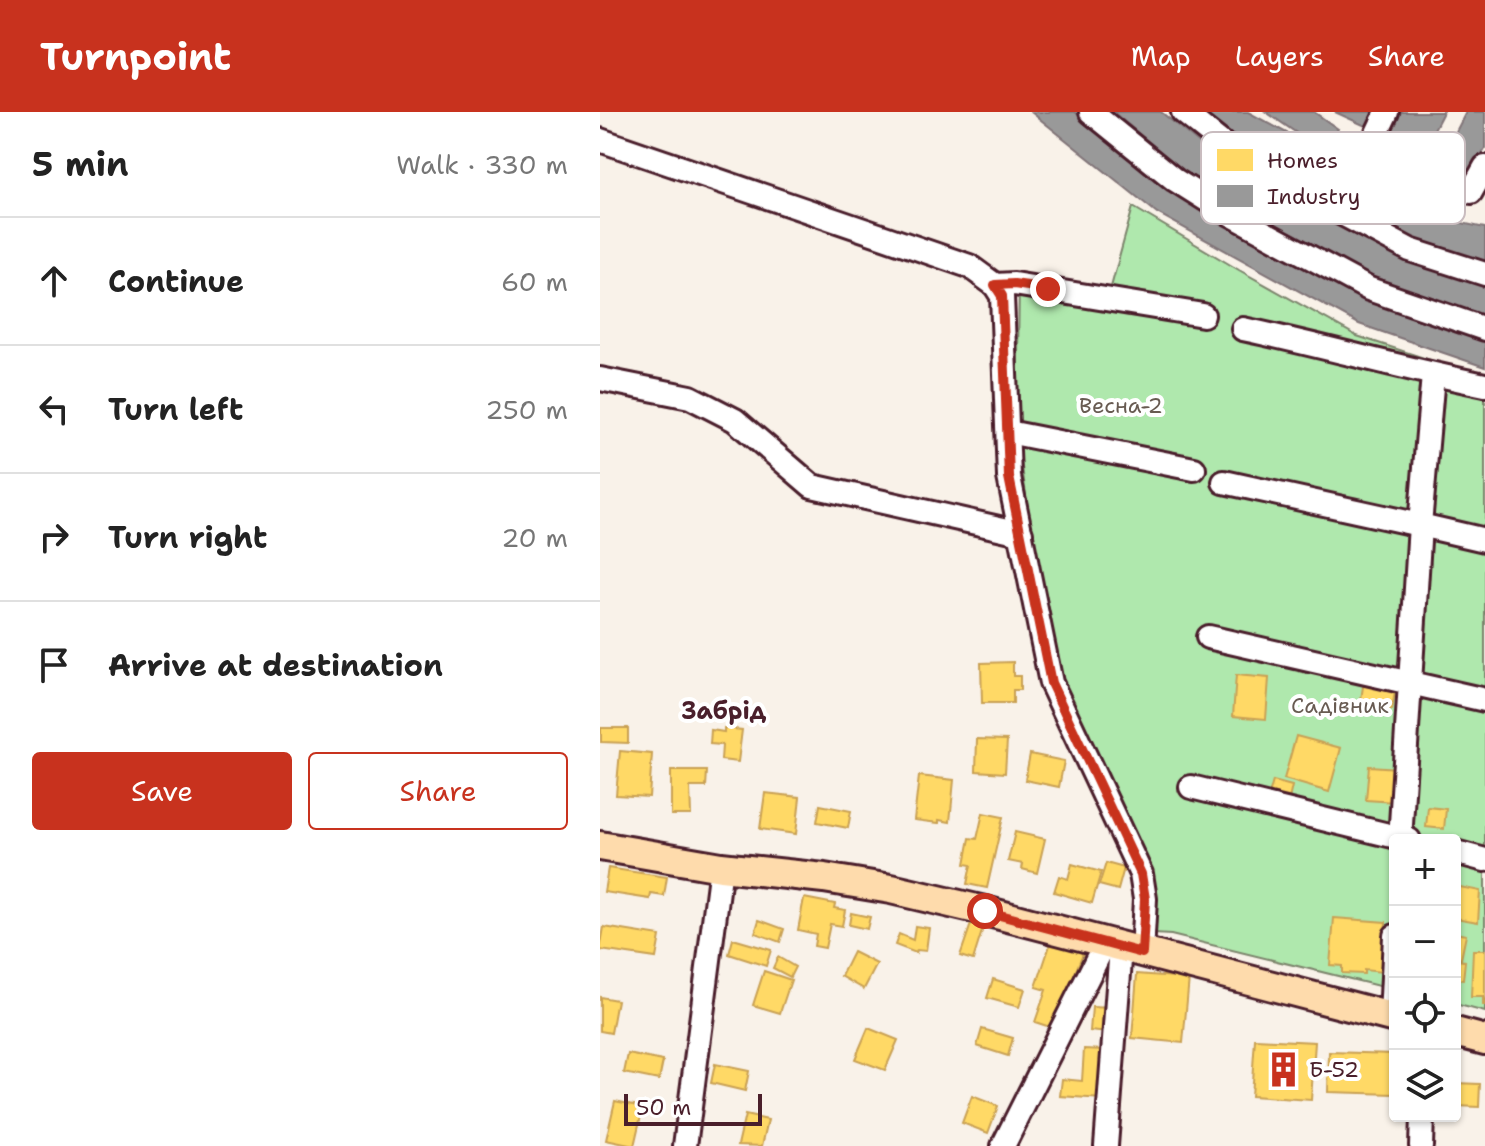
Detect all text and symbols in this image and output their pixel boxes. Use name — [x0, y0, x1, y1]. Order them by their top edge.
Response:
text: Turnpoint — [40, 31, 231, 82]
text: Map — [1131, 37, 1191, 75]
text: Layers — [1235, 37, 1324, 75]
text: Share — [1368, 37, 1445, 75]
legend — [1201, 132, 1465, 224]
text: 5 min — [32, 141, 129, 187]
text: Homes — [1267, 146, 1338, 175]
text: Walk · 330 m — [396, 147, 568, 182]
text: Industry — [1267, 182, 1360, 211]
icon: ahead — [32, 259, 76, 303]
text: Continue — [108, 261, 244, 302]
text: 60 m — [501, 264, 568, 299]
route end — [1030, 271, 1066, 307]
icon: left — [32, 387, 76, 431]
text: Turn left — [108, 389, 243, 430]
park label: Весна-2 — [1079, 391, 1163, 420]
text: 250 m — [485, 392, 568, 427]
icon: right — [32, 515, 76, 559]
text: Turn right — [108, 517, 267, 558]
text: 20 m — [501, 520, 568, 555]
icon: arrive — [32, 643, 76, 687]
text: Arrive at destination — [108, 645, 443, 686]
park label: Садівник — [1291, 691, 1389, 720]
district label: Забрід — [682, 695, 766, 727]
button: Save — [32, 752, 292, 830]
button: Share — [308, 752, 568, 830]
map controls — [1389, 834, 1461, 1122]
button: + — [1389, 834, 1461, 906]
route start — [967, 893, 1003, 929]
button: − — [1389, 906, 1461, 978]
button: locate — [1389, 978, 1461, 1050]
building icon: Б-52 — [1264, 1050, 1302, 1088]
button: layers — [1389, 1050, 1461, 1122]
place label: Б-52 — [1309, 1055, 1359, 1084]
scale bar — [624, 1090, 762, 1126]
text: 50 m — [636, 1093, 691, 1122]

